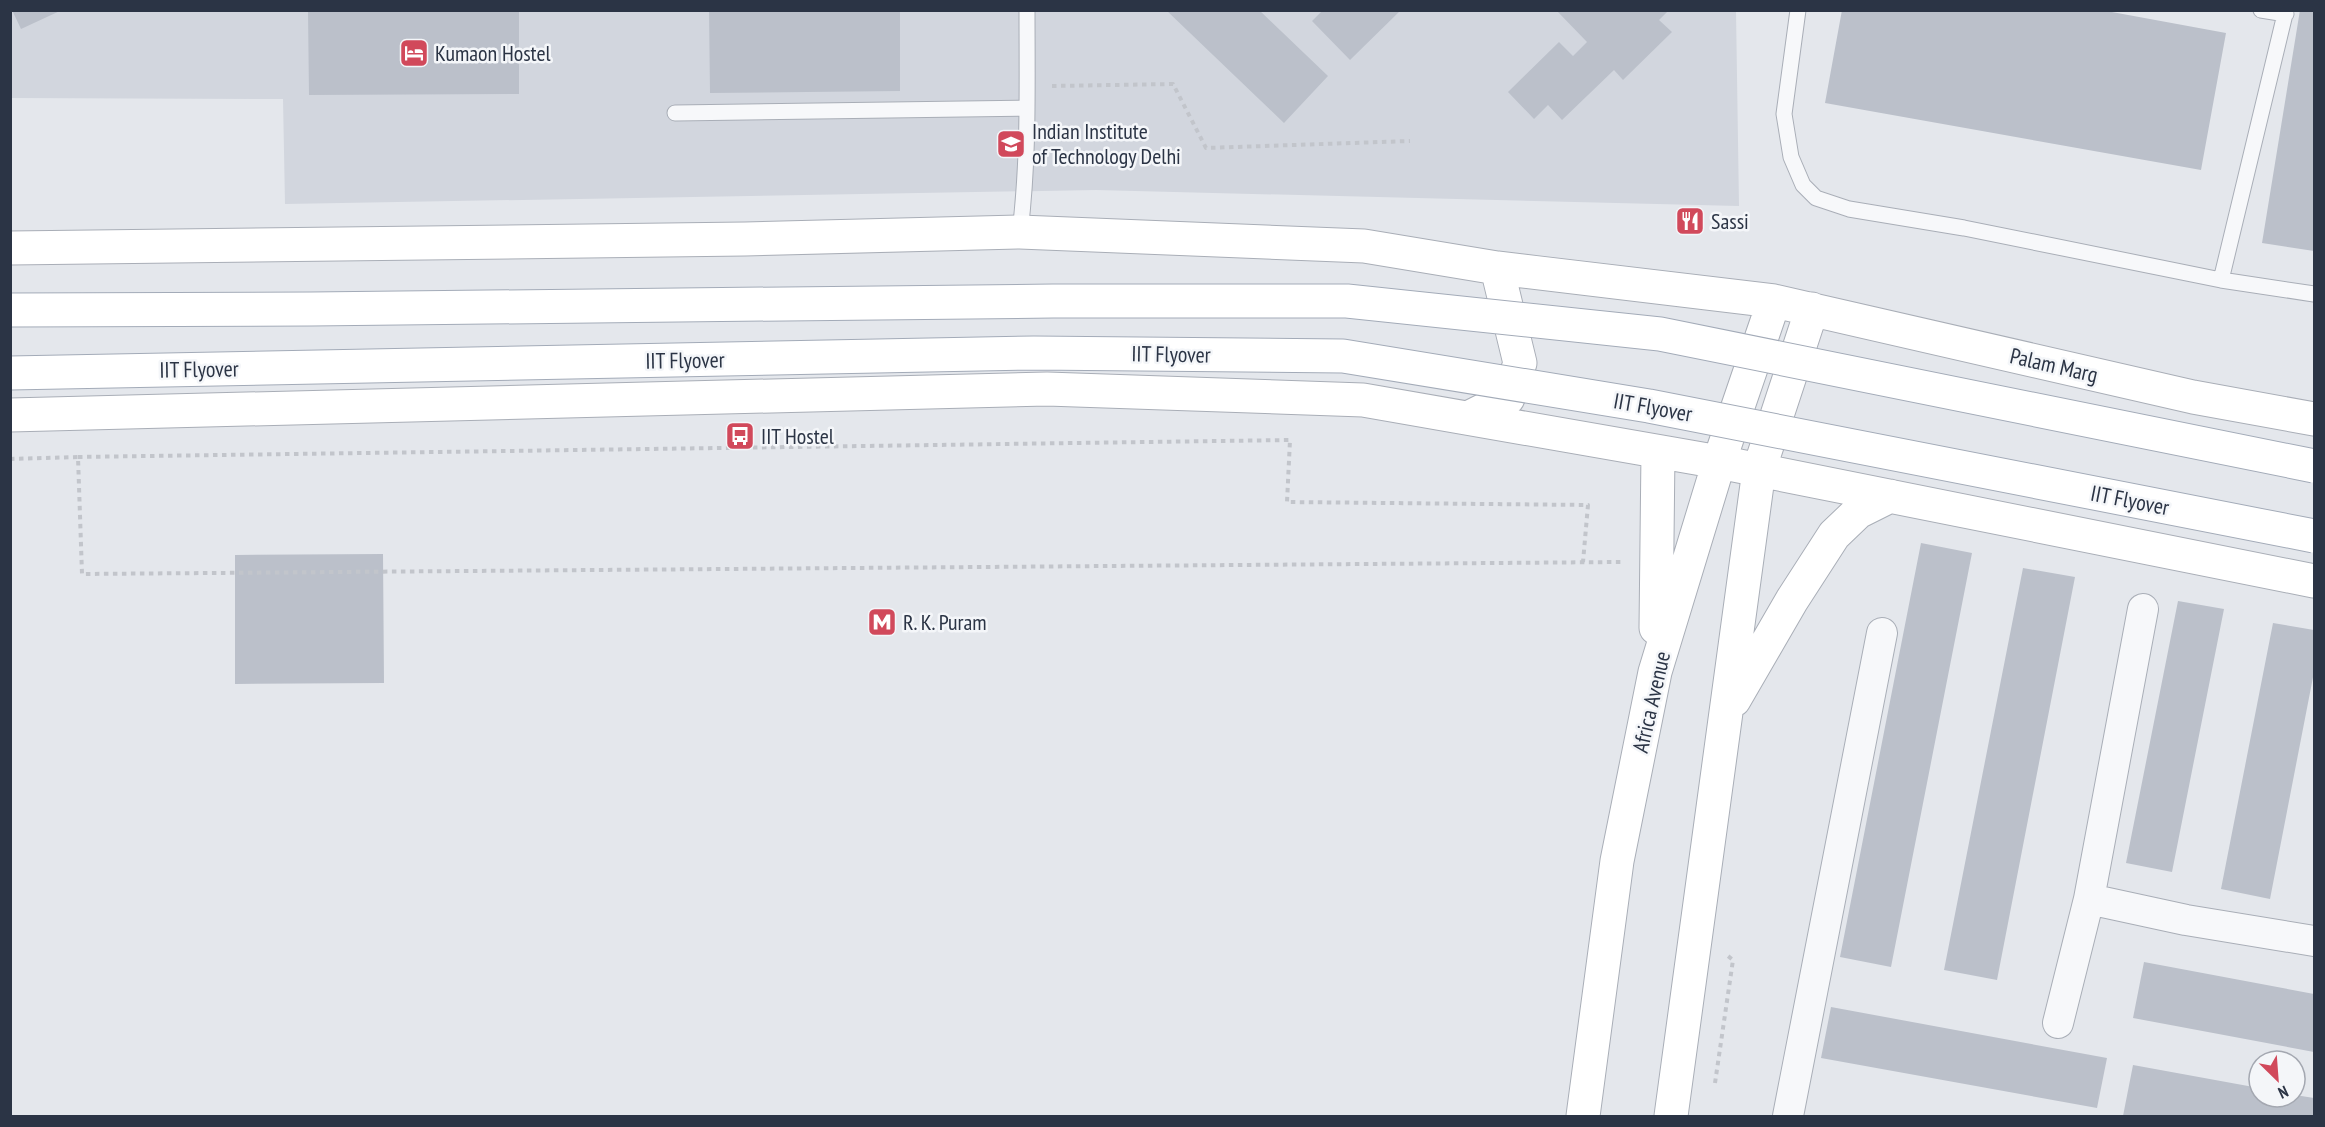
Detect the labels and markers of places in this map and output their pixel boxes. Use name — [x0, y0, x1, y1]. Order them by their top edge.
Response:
hotel icon: Kumaon Hostel — [398, 37, 430, 69]
place label: Kumaon Hostel — [435, 39, 552, 67]
place label: Indian Institute of Technology Delhi — [1032, 117, 1181, 170]
school or university icon: Indian Institute of Technology Delhi — [995, 128, 1027, 160]
restaurant icon: Sassi — [1674, 205, 1706, 237]
place label: Sassi — [1711, 207, 1749, 235]
bus stop icon: IIT Hostel — [724, 420, 756, 452]
place label: IIT Hostel — [761, 422, 835, 450]
metro station icon: R. K. Puram — [866, 606, 898, 638]
place label: R. K. Puram — [903, 608, 987, 636]

